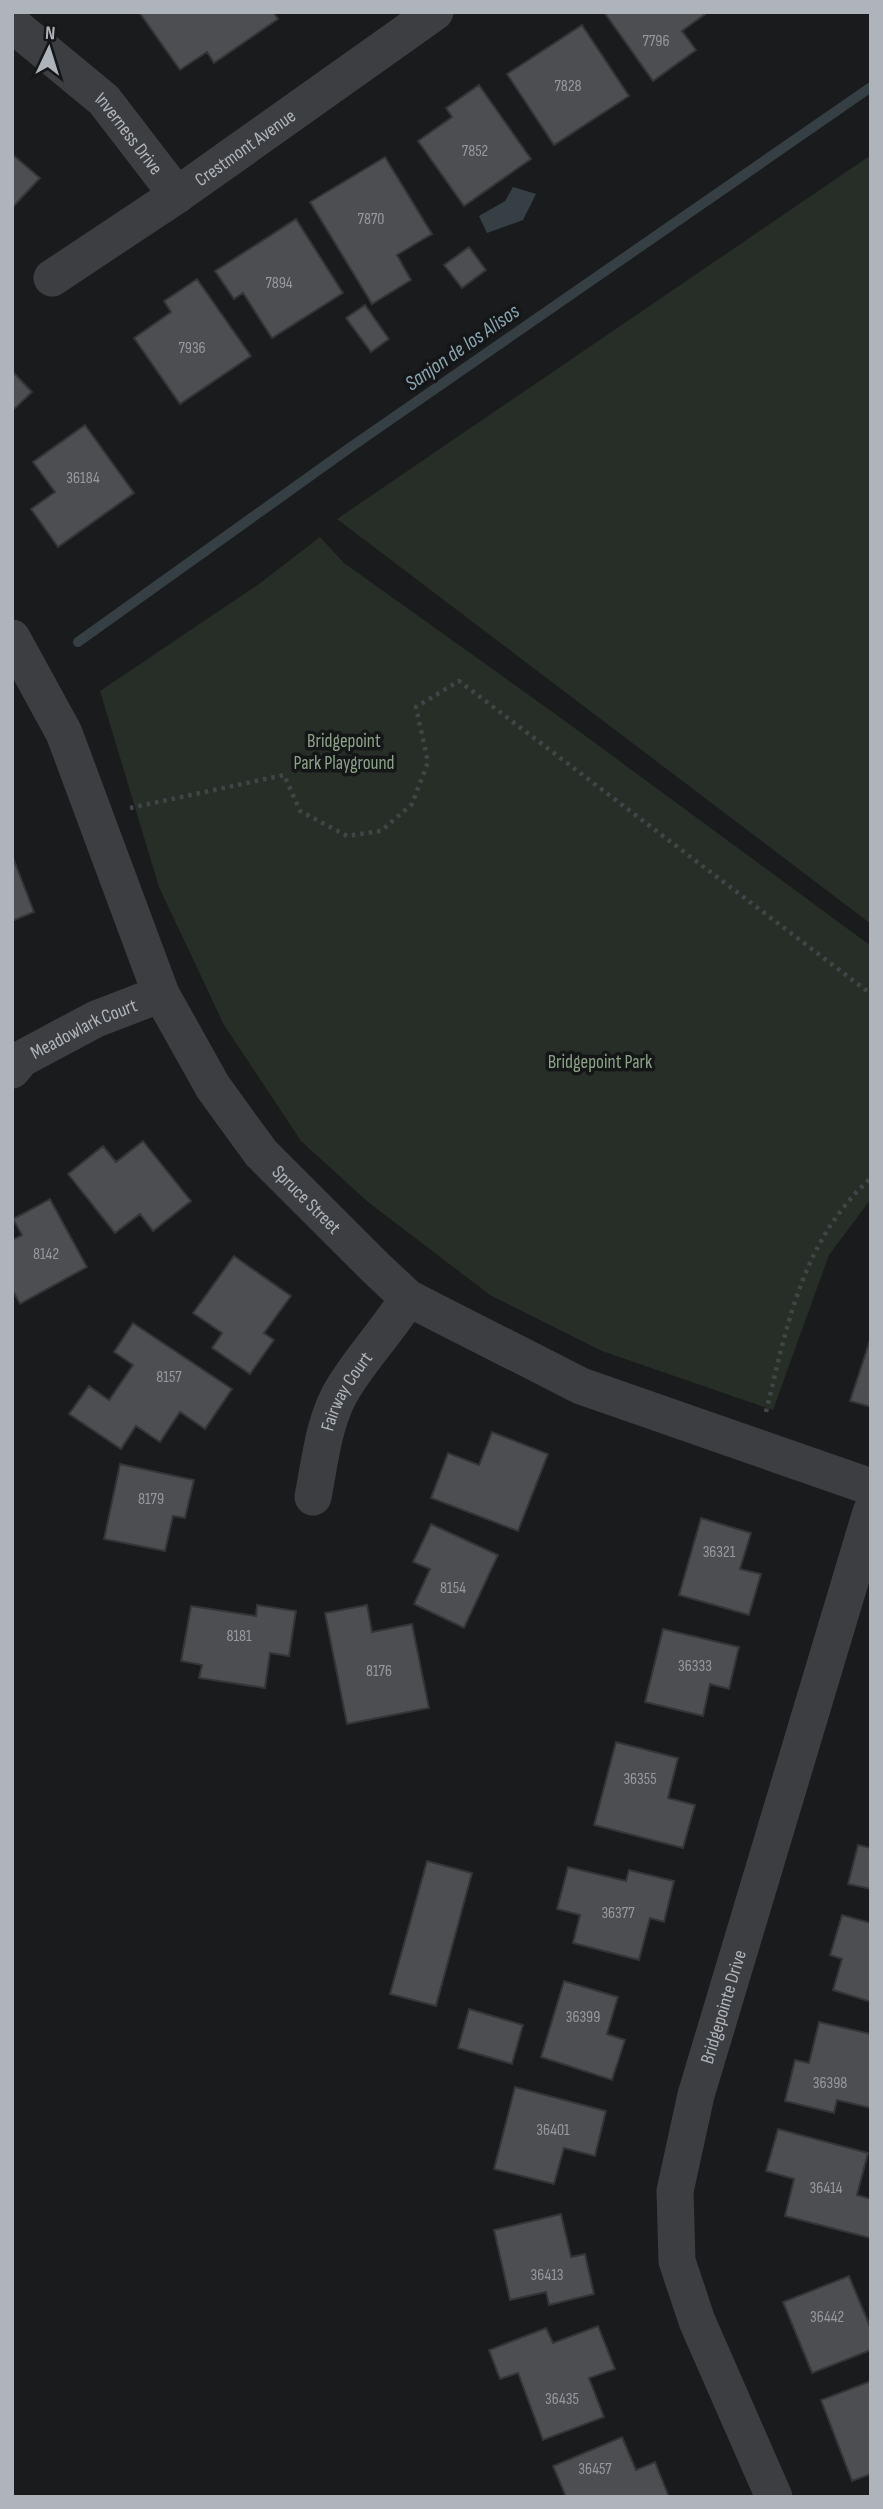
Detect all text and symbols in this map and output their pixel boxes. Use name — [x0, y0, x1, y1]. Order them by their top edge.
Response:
north arrow — [14, 14, 84, 84]
text: N — [44, 22, 56, 45]
house number: 7796 — [643, 32, 669, 51]
house number: 7828 — [554, 77, 582, 96]
street label: Inverness Drive — [90, 88, 167, 180]
street label: Crestmont Avenue — [191, 105, 300, 192]
house number: 7852 — [462, 142, 488, 161]
house number: 7870 — [358, 210, 384, 229]
house number: 7894 — [265, 274, 293, 293]
water label: Sanjon de los Alisos — [400, 298, 525, 396]
house number: 7936 — [178, 339, 206, 358]
house number: 36184 — [66, 469, 100, 488]
park label: Bridgepoint Park Playground — [293, 730, 395, 775]
street label: Meadowlark Court — [27, 994, 141, 1065]
park label: Bridgepoint Park — [548, 1051, 653, 1074]
street label: Spruce Street — [267, 1161, 345, 1239]
house number: 8142 — [33, 1245, 59, 1264]
street label: Fairway Court — [316, 1347, 378, 1434]
house number: 8157 — [156, 1368, 182, 1387]
house number: 8179 — [138, 1490, 164, 1509]
house number: 36321 — [703, 1543, 736, 1562]
house number: 8154 — [440, 1579, 466, 1598]
house number: 8181 — [226, 1627, 252, 1646]
house number: 36333 — [678, 1657, 712, 1676]
house number: 8176 — [366, 1662, 392, 1681]
house number: 36355 — [623, 1770, 657, 1789]
house number: 36377 — [601, 1904, 635, 1923]
street label: Bridgepointe Drive — [696, 1947, 752, 2067]
house number: 36399 — [566, 2008, 600, 2027]
house number: 36398 — [813, 2074, 847, 2093]
house number: 36401 — [536, 2121, 570, 2140]
house number: 36414 — [810, 2179, 843, 2198]
house number: 36413 — [530, 2266, 564, 2285]
house number: 36442 — [810, 2308, 844, 2327]
house number: 36435 — [545, 2390, 579, 2409]
house number: 36457 — [578, 2460, 612, 2479]

